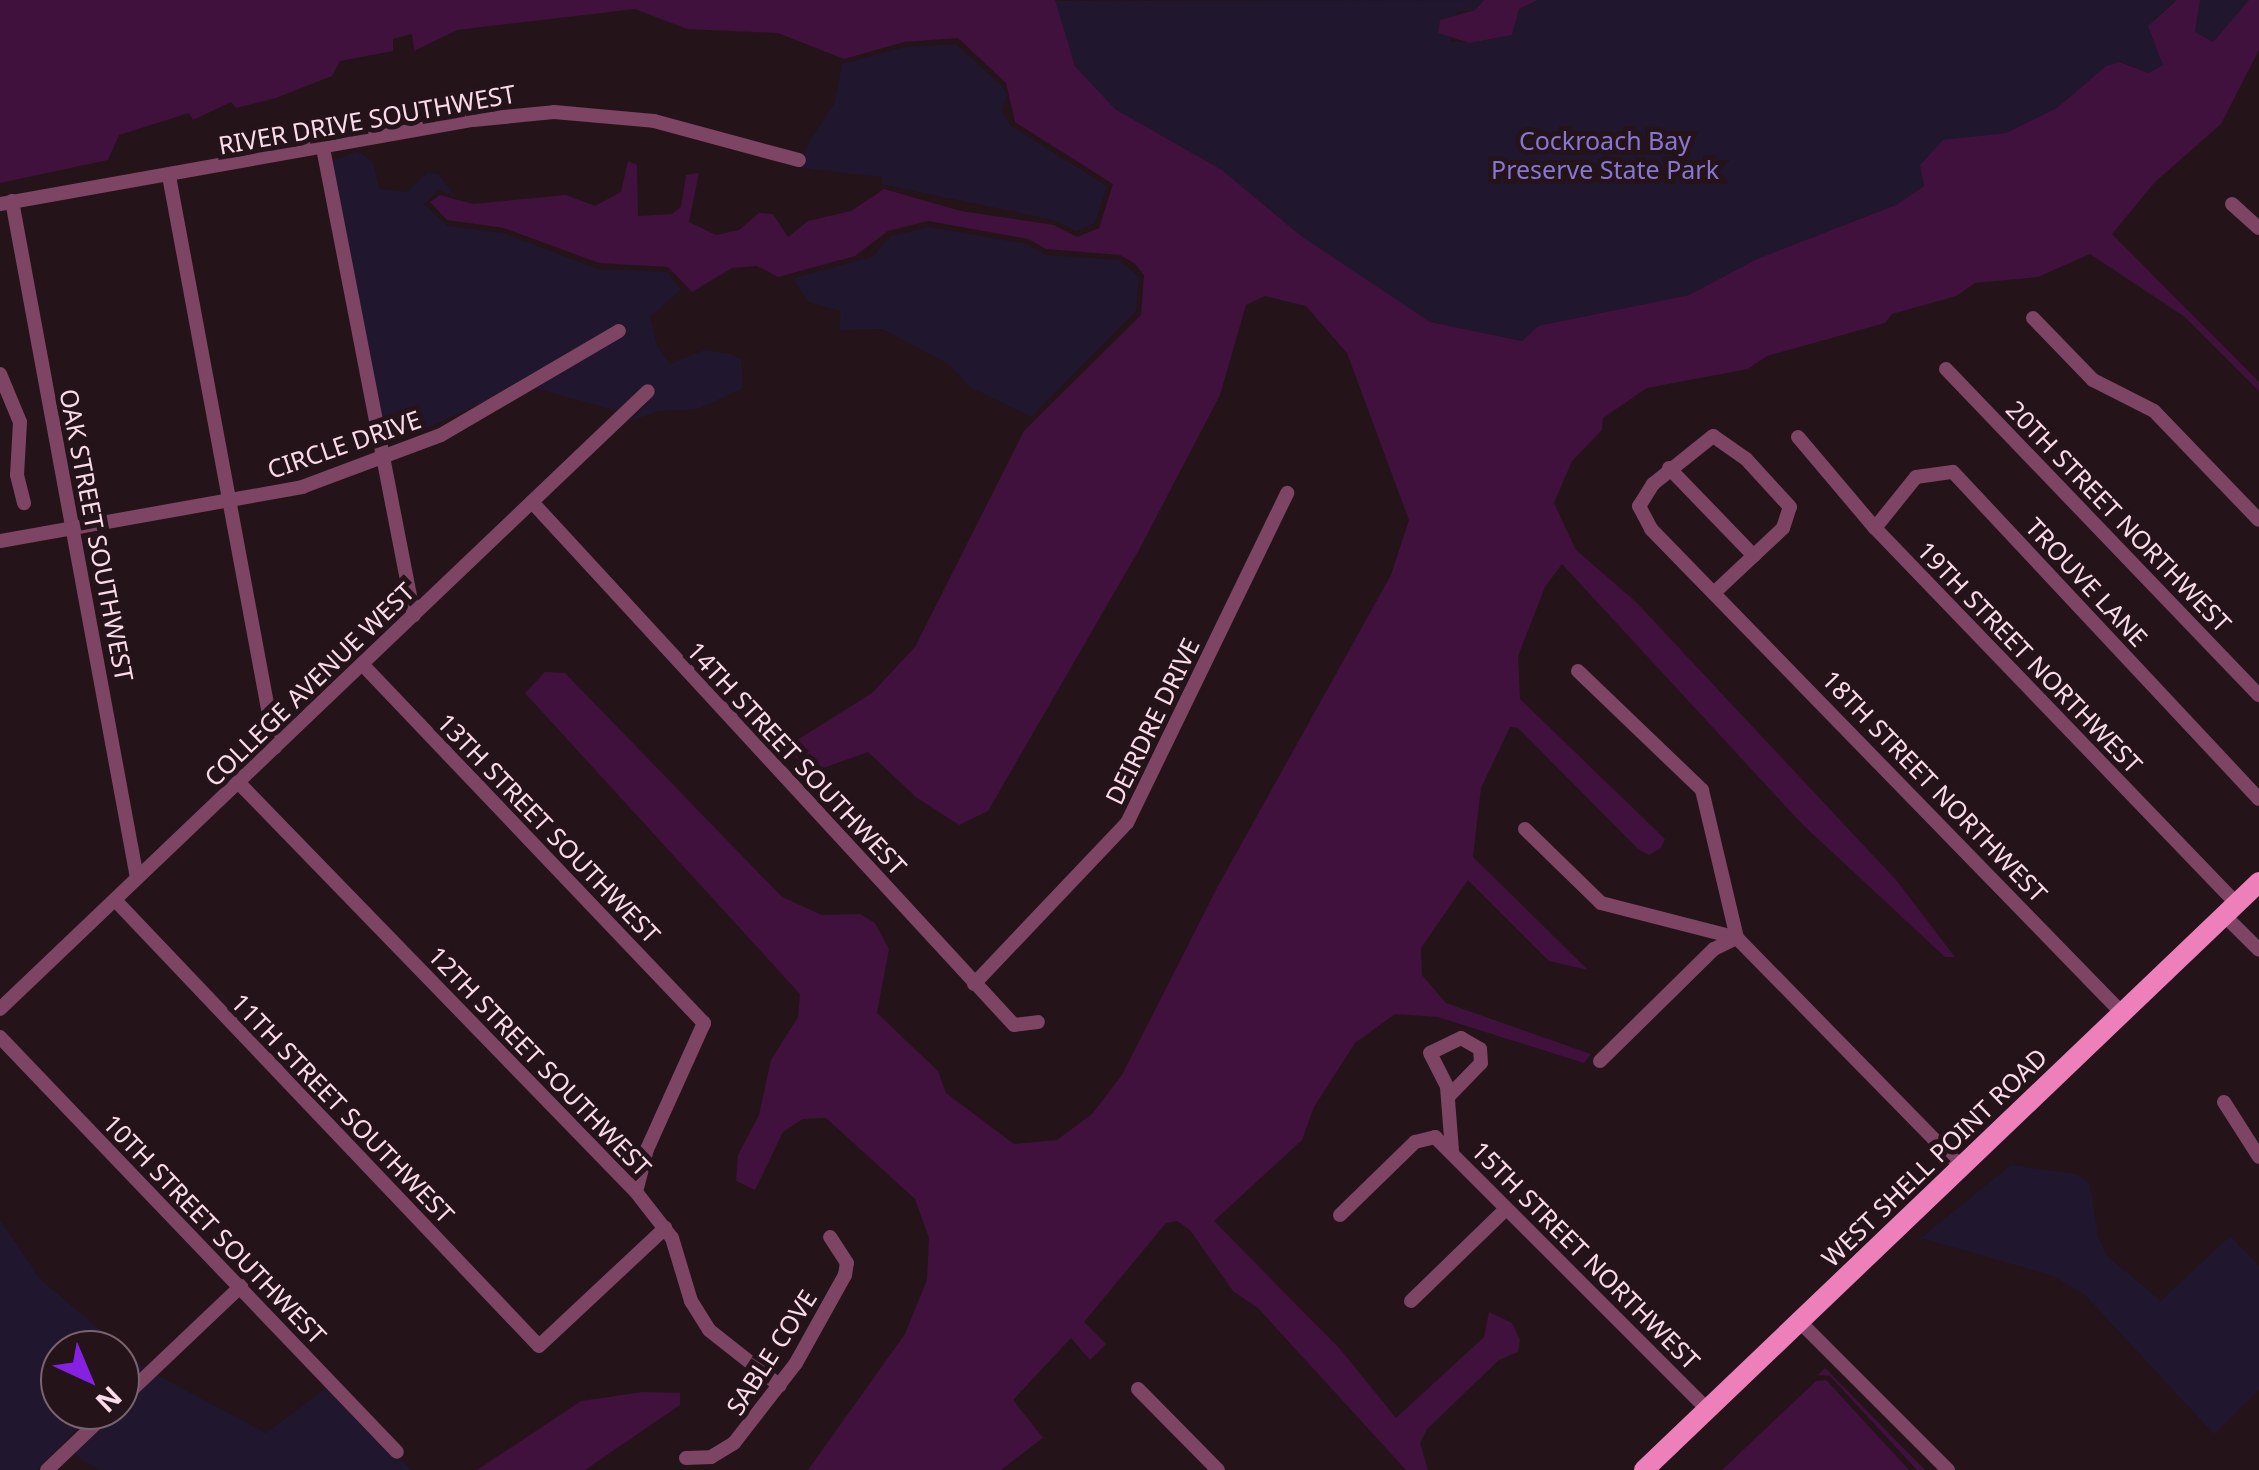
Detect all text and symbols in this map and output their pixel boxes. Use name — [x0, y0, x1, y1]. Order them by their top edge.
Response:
street label: RIVER DRIVE SOUTHWEST — [216, 78, 518, 160]
park label: Cockroach Bay Preserve State Park — [1491, 126, 1719, 185]
street label: OAK STREET SOUTHWEST — [54, 386, 140, 684]
street label: 20TH STREET NORTHWEST — [2000, 394, 2238, 638]
street label: CIRCLE DRIVE — [263, 404, 425, 484]
street label: TROUVE LANE — [2020, 512, 2154, 652]
street label: 19TH STREET NORTHWEST — [1911, 535, 2149, 779]
street label: COLLEGE AVENUE WEST — [198, 576, 420, 792]
street label: DEIRDRE DRIVE — [1099, 633, 1205, 809]
street label: 14TH STREET SOUTHWEST — [681, 635, 913, 881]
street label: 18TH STREET NORTHWEST — [1816, 664, 2054, 908]
street label: 13TH STREET SOUTHWEST — [431, 707, 667, 949]
street label: 12TH STREET SOUTHWEST — [422, 940, 658, 1182]
street label: 11TH STREET SOUTHWEST — [225, 987, 461, 1229]
street label: WEST SHELL POINT ROAD — [1815, 1042, 2053, 1272]
street label: 10TH STREET SOUTHWEST — [97, 1108, 333, 1350]
street label: 15TH STREET NORTHWEST — [1466, 1135, 1706, 1375]
street label: SABLE COVE — [719, 1284, 823, 1420]
north arrow — [40, 1330, 140, 1430]
text: N — [88, 1379, 131, 1422]

